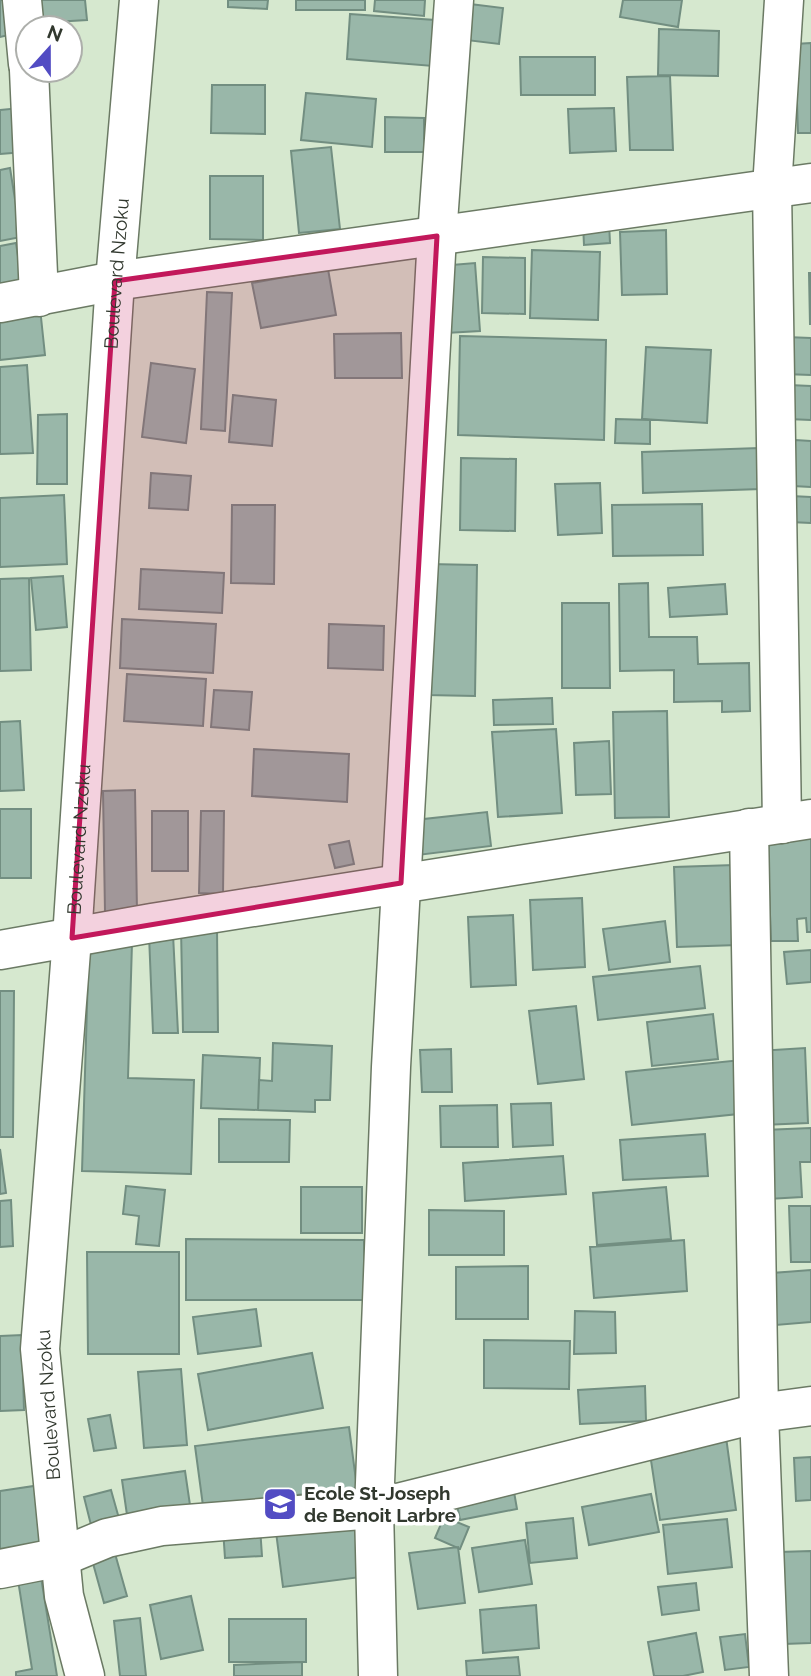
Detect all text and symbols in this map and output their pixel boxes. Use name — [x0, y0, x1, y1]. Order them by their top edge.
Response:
north arrow — [14, 14, 84, 84]
text: N — [44, 20, 66, 46]
street label: Boulevard Nzoku — [100, 197, 133, 350]
street label: Boulevard Nzoku — [63, 763, 94, 915]
street label: Boulevard Nzoku — [32, 1329, 64, 1481]
place label: Ecole St-Joseph de Benoit Larbre — [304, 1482, 456, 1526]
school or university icon: Ecole St-Joseph de Benoit Larbre — [261, 1485, 299, 1523]

